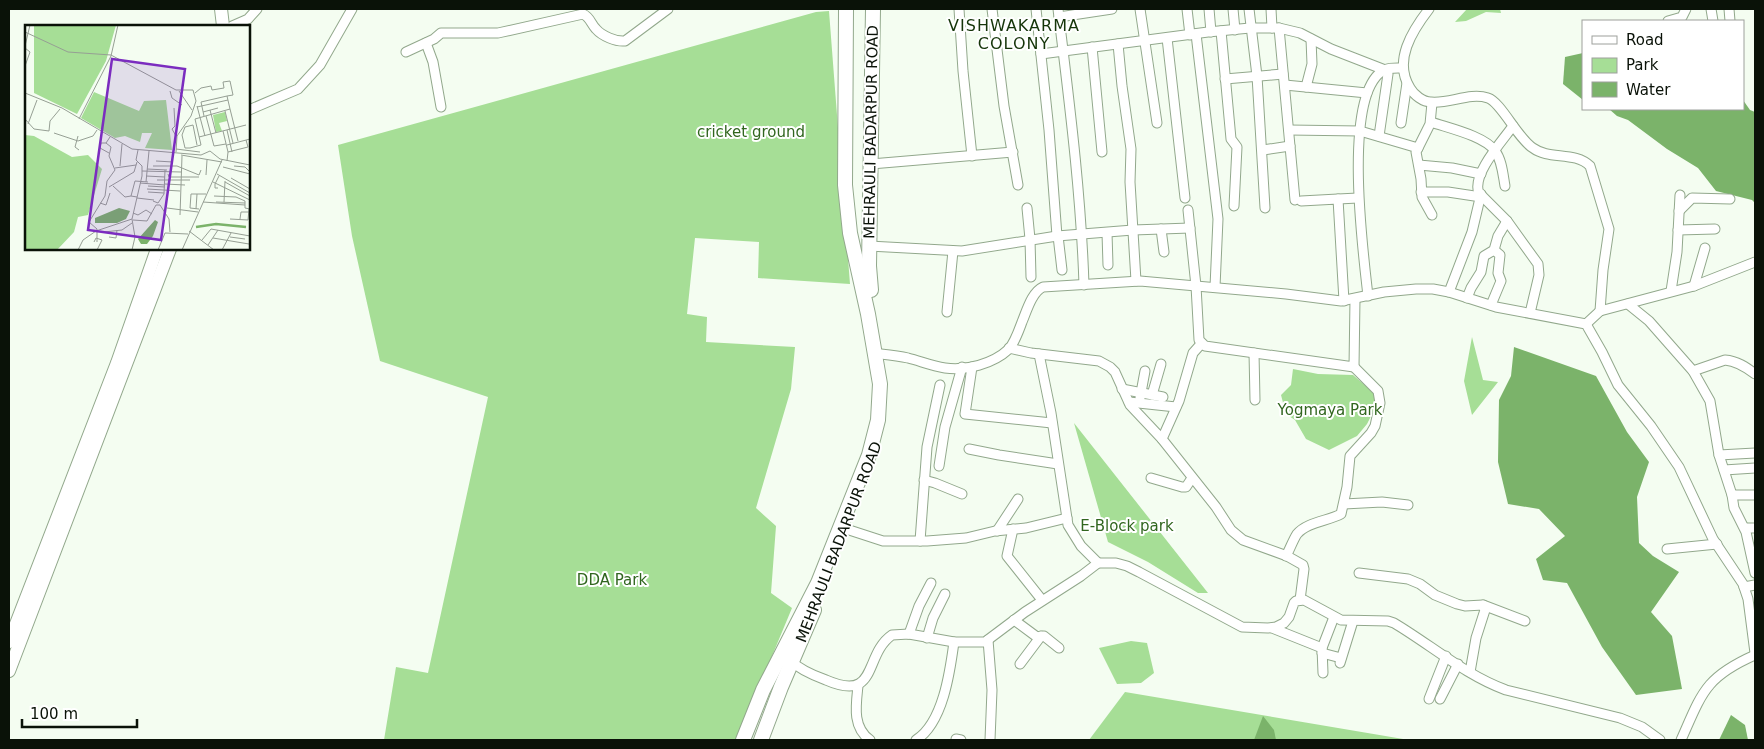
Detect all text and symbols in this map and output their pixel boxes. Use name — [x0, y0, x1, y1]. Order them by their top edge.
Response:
district label: VISHWAKARMA COLONY — [948, 16, 1080, 53]
legend — [1582, 20, 1744, 110]
inset map — [25, 25, 250, 250]
street label: MEHRAULI BADARPUR ROAD — [860, 25, 882, 239]
text: Road — [1626, 31, 1664, 49]
text: Park — [1626, 56, 1659, 74]
text: Water — [1626, 81, 1671, 99]
park label: cricket ground — [697, 123, 805, 141]
park label: Yogmaya Park — [1277, 401, 1383, 419]
street label: MEHRAULI BADARPUR ROAD — [792, 439, 886, 645]
park label: E-Block park — [1080, 517, 1174, 535]
park label: DDA Park — [577, 571, 647, 589]
scale bar — [22, 696, 138, 728]
text: 100 m — [30, 705, 78, 723]

